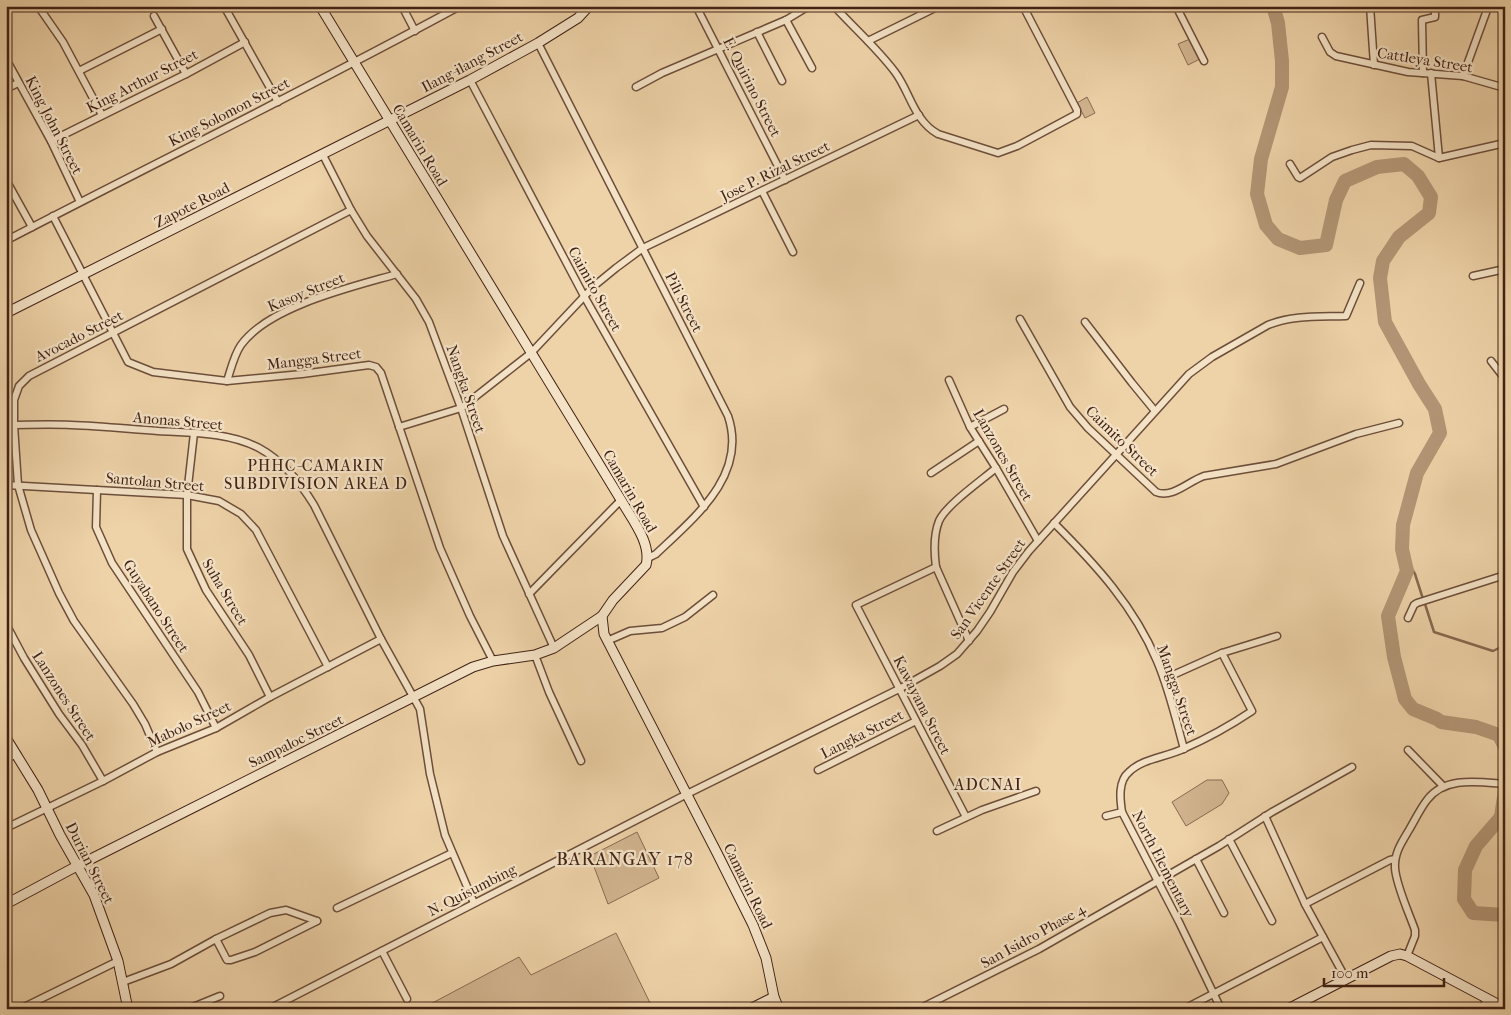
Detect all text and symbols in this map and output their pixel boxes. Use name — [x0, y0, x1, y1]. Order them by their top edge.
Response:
street label: Ilang-ilang Street — [418, 27, 526, 96]
street label: E. Quirino Street — [719, 34, 785, 140]
street label: Cattleya Street — [1376, 44, 1475, 77]
street label: King Arthur Street — [83, 45, 201, 117]
street label: King John Street — [21, 73, 87, 178]
street label: King Solomon Street — [165, 73, 293, 150]
street label: Camarin Road — [388, 101, 452, 190]
street label: Jose P. Rizal Street — [717, 137, 833, 206]
street label: Zapote Road — [151, 178, 233, 232]
street label: Caimito Street — [564, 244, 626, 335]
street label: Kasoy Street — [265, 268, 348, 316]
street label: Pili Street — [661, 269, 707, 336]
street label: Avocado Street — [31, 306, 127, 366]
street label: Nangka Street — [442, 343, 490, 436]
street label: Mangga Street — [266, 344, 363, 374]
street label: Caimito Street — [1082, 402, 1163, 481]
street label: Lanzones Street — [969, 406, 1037, 505]
street label: Anonas Street — [131, 408, 224, 434]
street label: Camarin Road — [599, 446, 661, 536]
district label: PHHC-CAMARIN SUBDIVISION AREA D — [224, 456, 408, 493]
street label: Santolan Street — [105, 469, 206, 495]
street label: San Vicente Street — [947, 535, 1030, 643]
street label: Guyabano Street — [119, 556, 193, 657]
street label: Suha Street — [198, 556, 252, 629]
street label: Mangga Street — [1153, 642, 1201, 739]
street label: Lanzones Street — [28, 648, 100, 745]
street label: Kawayana Street — [889, 653, 955, 758]
street label: Mabolo Street — [144, 696, 234, 751]
street label: Langka Street — [818, 705, 907, 762]
street label: Sampaloc Street — [246, 710, 347, 772]
district label: ADCNAI — [953, 775, 1022, 794]
street label: North Elementary — [1128, 807, 1198, 921]
street label: Durian Street — [62, 819, 119, 907]
street label: Camarin Road — [720, 840, 777, 932]
district label: BARANGAY 178 — [556, 849, 694, 870]
street label: N. Quisumbing — [425, 860, 520, 920]
street label: San Isidro Phase 4 — [977, 899, 1090, 972]
scale bar — [1324, 955, 1444, 987]
text: 100 m — [1331, 964, 1369, 982]

